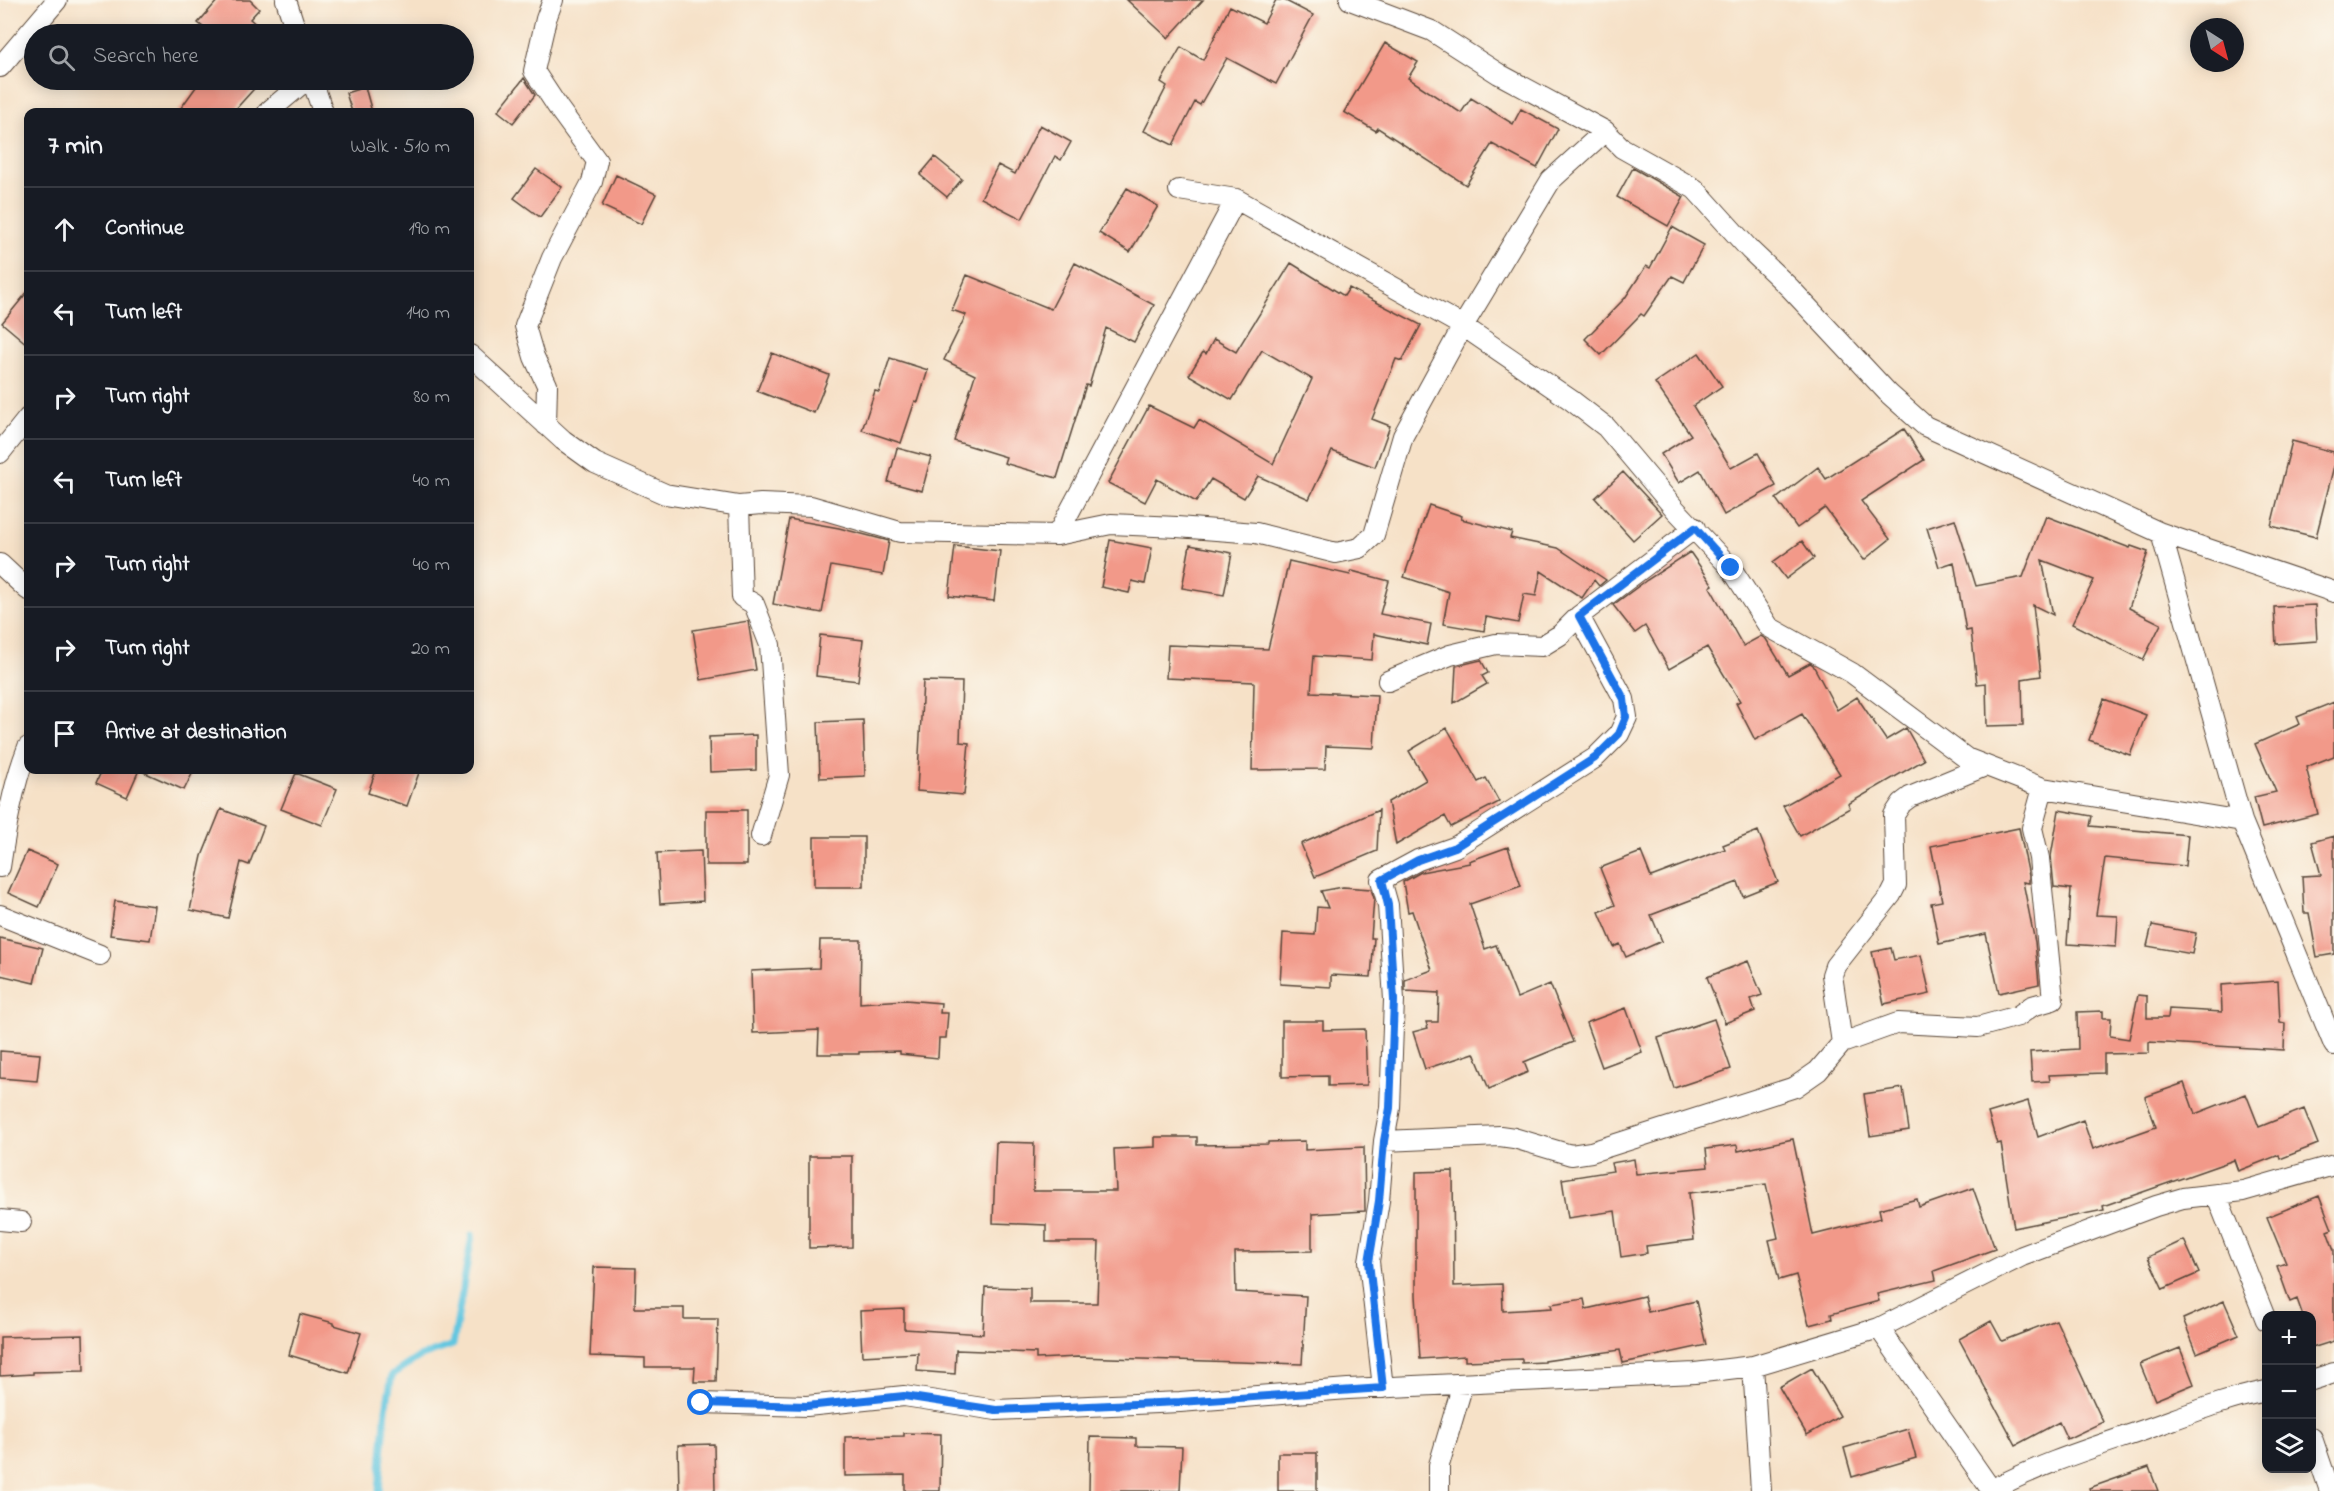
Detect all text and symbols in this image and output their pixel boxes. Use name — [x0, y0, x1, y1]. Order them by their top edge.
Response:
north arrow — [2190, 18, 2244, 72]
search box — [24, 24, 474, 90]
icon: search — [45, 41, 78, 74]
text: Search here — [93, 41, 198, 73]
text: 7 min — [48, 128, 103, 166]
text: Walk · 510 m — [350, 133, 450, 162]
icon: ahead — [48, 213, 81, 246]
text: Continue — [105, 213, 184, 245]
text: 190 m — [408, 215, 450, 244]
icon: left — [48, 297, 81, 330]
text: Turn left — [105, 297, 182, 329]
text: 140 m — [406, 299, 450, 328]
icon: right — [48, 381, 81, 414]
text: Turn right — [105, 381, 190, 413]
text: 80 m — [413, 383, 450, 412]
icon: left — [48, 465, 81, 498]
text: Turn left — [105, 465, 182, 497]
text: 40 m — [413, 467, 450, 496]
icon: right — [48, 549, 81, 582]
text: Turn right — [105, 549, 190, 581]
text: 40 m — [413, 551, 450, 580]
route end — [1717, 554, 1743, 580]
icon: right — [48, 633, 81, 666]
text: Turn right — [105, 633, 190, 665]
text: 20 m — [411, 635, 450, 664]
icon: arrive — [48, 717, 81, 750]
text: Arrive at destination — [105, 717, 287, 749]
map controls — [2262, 1311, 2316, 1473]
button: + — [2262, 1311, 2316, 1365]
button: − — [2262, 1365, 2316, 1419]
route start — [687, 1389, 713, 1415]
button: layers — [2262, 1419, 2316, 1473]

